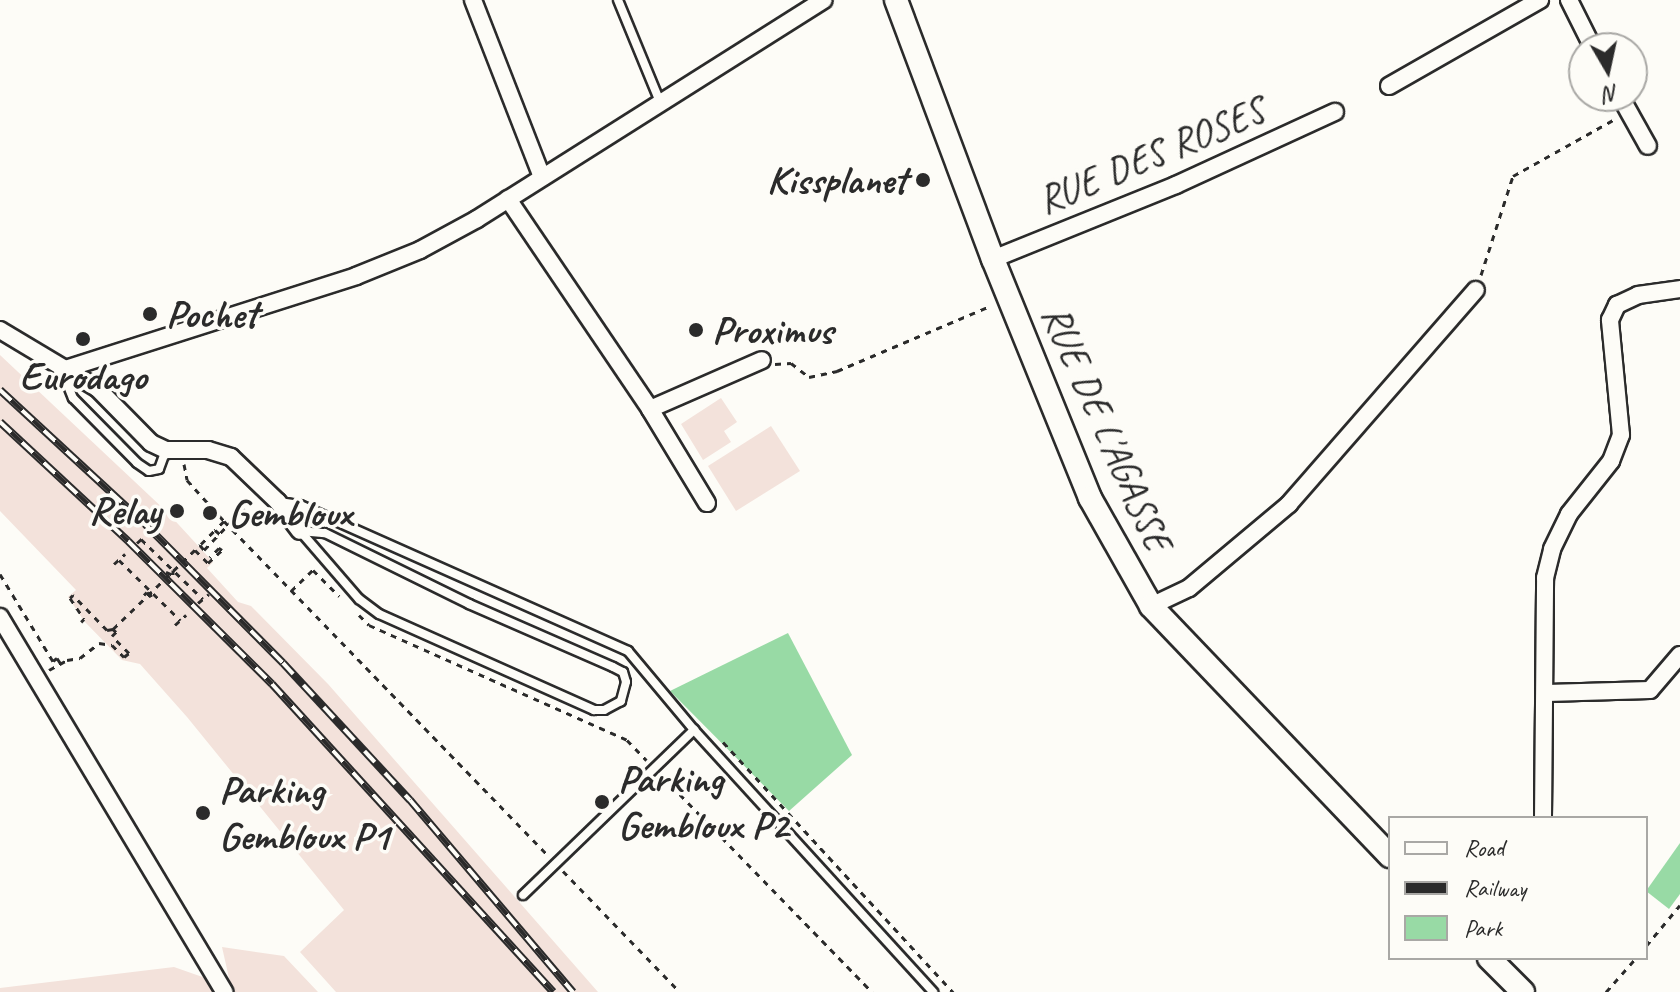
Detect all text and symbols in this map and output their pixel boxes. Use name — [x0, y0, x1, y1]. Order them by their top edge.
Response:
north arrow — [1568, 32, 1648, 112]
text: N — [1603, 79, 1620, 109]
street label: RUE DES ROSES — [1030, 85, 1272, 225]
place label: Kissplanet — [767, 156, 907, 204]
marker: Kissplanet — [914, 171, 932, 189]
place label: Pochet — [166, 290, 258, 338]
street label: RUE DE L'AGASSE — [1031, 298, 1183, 558]
marker: Pochet — [141, 305, 159, 323]
place label: Proximus — [712, 306, 833, 354]
marker: Proximus — [687, 321, 705, 339]
marker: Eurodago — [74, 330, 92, 348]
place label: Eurodago — [20, 352, 146, 400]
place label: Relay — [89, 487, 161, 535]
place label: Gembloux — [228, 489, 352, 537]
marker: Relay — [168, 502, 186, 520]
marker: Gembloux — [199, 502, 221, 524]
place label: Parking Gembloux P2 — [618, 755, 788, 849]
place label: Parking Gembloux P1 — [219, 766, 389, 860]
marker: Parking Gembloux P2 — [593, 793, 611, 811]
marker: Parking Gembloux P1 — [194, 804, 212, 822]
legend — [1388, 816, 1648, 960]
text: Road — [1464, 833, 1504, 863]
text: Railway — [1464, 873, 1526, 903]
text: Park — [1464, 913, 1502, 943]

